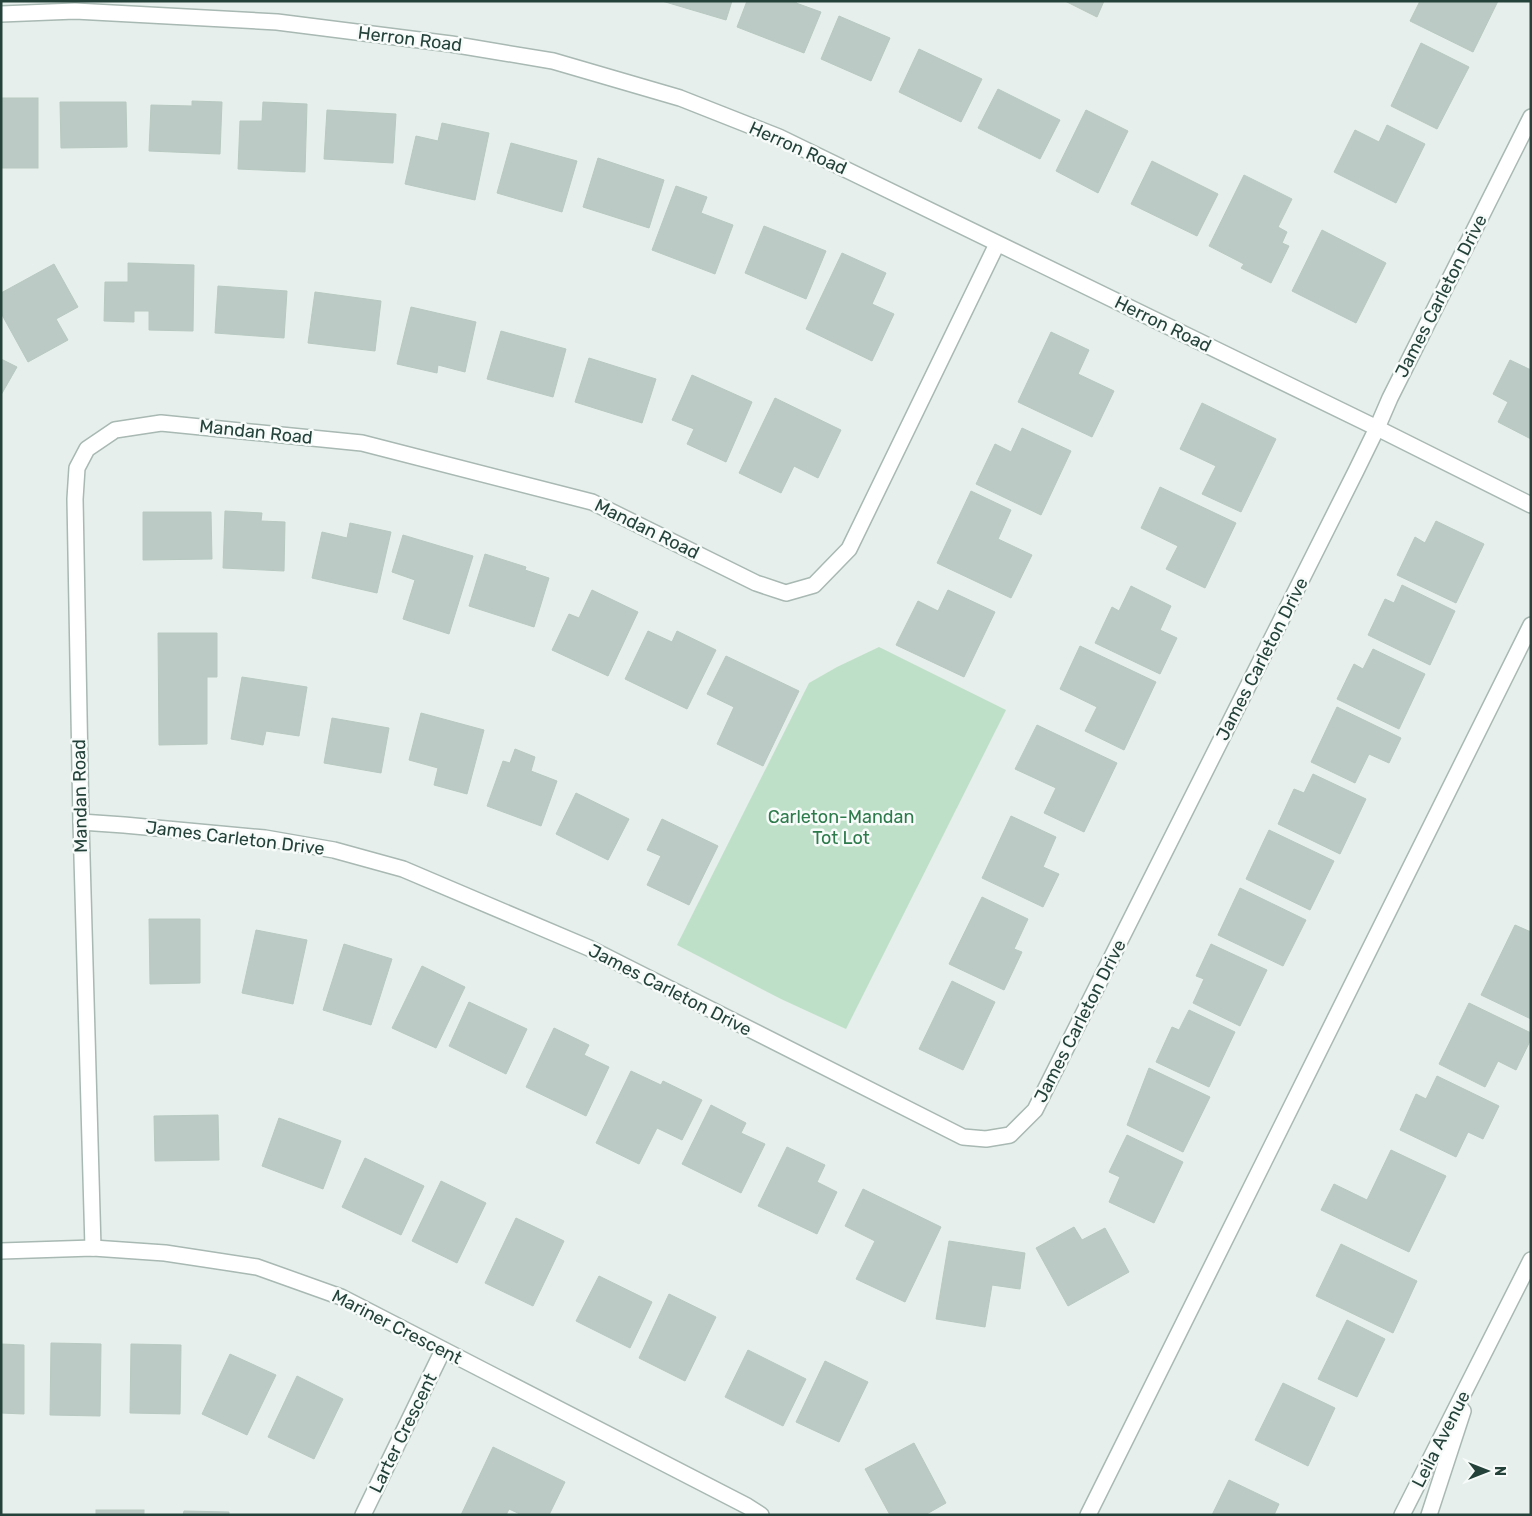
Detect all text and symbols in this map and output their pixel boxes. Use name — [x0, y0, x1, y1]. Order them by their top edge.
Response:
street label: Herron Road — [357, 22, 463, 56]
street label: Herron Road — [746, 117, 850, 179]
street label: James Carleton Drive — [1390, 211, 1492, 381]
street label: Herron Road — [1111, 291, 1215, 357]
street label: Mandan Road — [198, 415, 314, 449]
street label: Mandan Road — [591, 494, 703, 564]
street label: James Carleton Drive — [1211, 574, 1313, 744]
street label: Mandan Road — [68, 739, 92, 853]
park label: Carleton-Mandan Tot Lot — [768, 806, 914, 849]
street label: James Carleton Drive — [144, 816, 326, 860]
street label: James Carleton Drive — [1029, 936, 1131, 1106]
street label: James Carleton Drive — [585, 939, 755, 1041]
street label: Mariner Crescent — [328, 1285, 466, 1369]
street label: Larter Crescent — [364, 1369, 442, 1497]
street label: Leila Avenue — [1407, 1387, 1475, 1491]
north arrow — [1462, 1446, 1512, 1496]
text: N — [1491, 1466, 1508, 1476]

